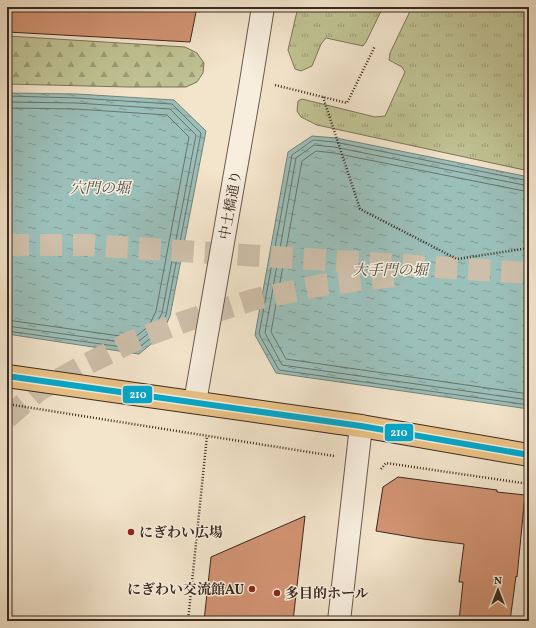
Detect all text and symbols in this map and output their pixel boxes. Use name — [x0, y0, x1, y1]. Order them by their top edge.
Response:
street label: 中土橋通り — [216, 169, 247, 241]
water label: 穴門の堀 — [70, 179, 133, 200]
water label: 大手門の堀 — [352, 261, 430, 282]
line badge: 210 — [122, 385, 153, 404]
text: 210 — [130, 388, 147, 403]
line badge: 210 — [384, 423, 414, 442]
text: 210 — [391, 426, 408, 441]
place label: にぎわい広場 — [139, 524, 223, 543]
marker: にぎわい広場 — [126, 527, 136, 537]
north arrow — [478, 570, 518, 610]
text: N — [494, 574, 502, 589]
place label: にぎわい交流館AU — [127, 581, 244, 600]
marker: にぎわい交流館AU — [247, 584, 257, 594]
place label: 多目的ホール — [285, 585, 369, 604]
marker: 多目的ホール — [272, 588, 282, 598]

